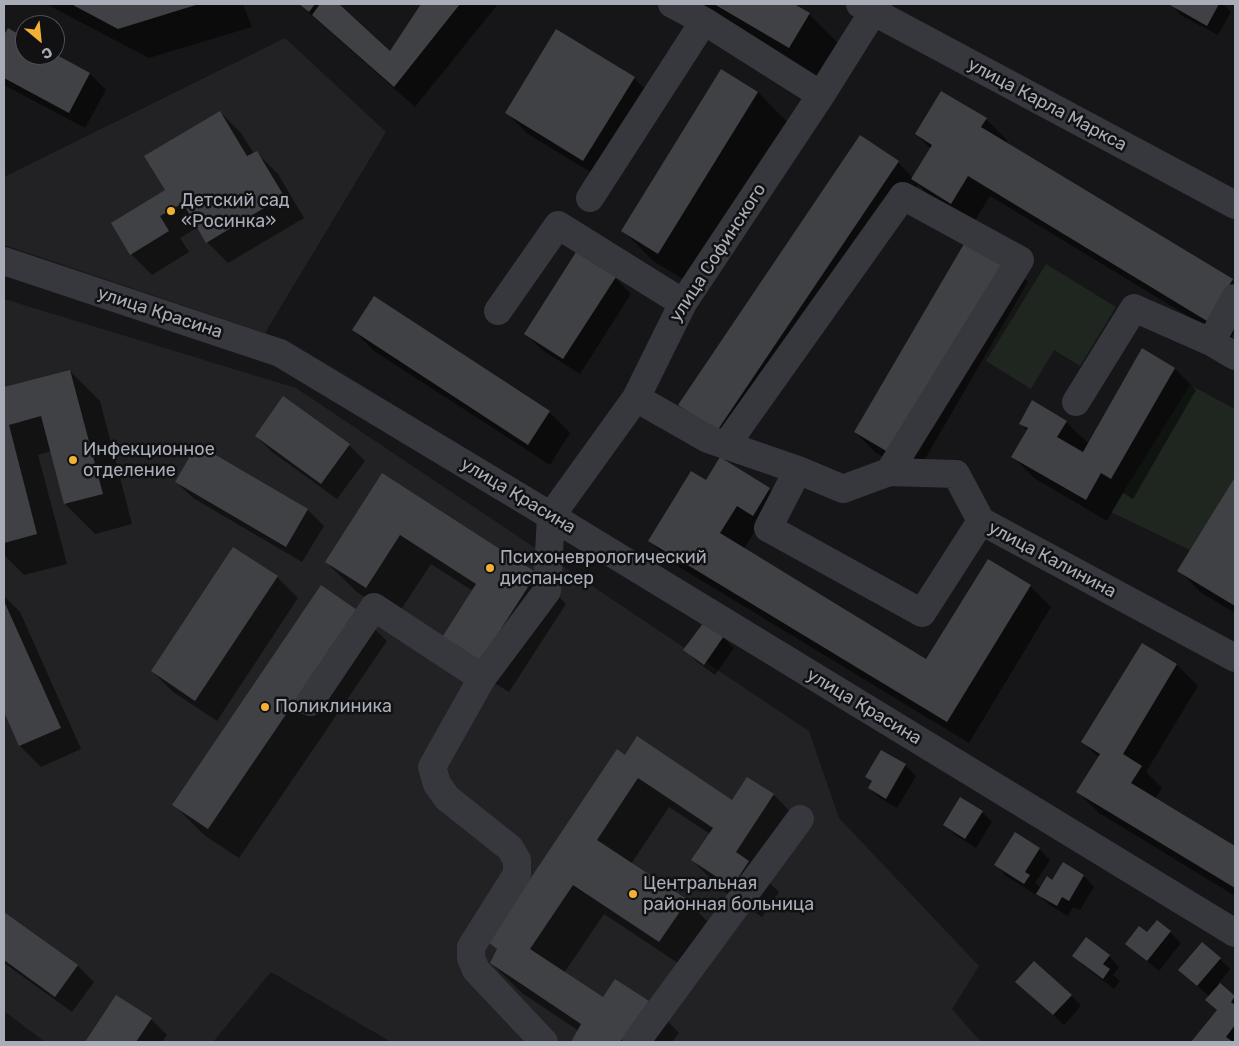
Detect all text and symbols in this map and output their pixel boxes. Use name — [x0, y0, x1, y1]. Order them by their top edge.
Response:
north arrow — [15, 15, 65, 65]
text: С — [38, 43, 55, 63]
street label: улица Карла Маркса — [964, 54, 1130, 156]
street label: улица Софинского — [665, 180, 771, 326]
place label: Детский сад «Росинка» — [181, 190, 290, 232]
marker: Детский сад «Росинка» — [165, 205, 177, 217]
street label: улица Красина — [95, 283, 225, 343]
place label: Инфекционное отделение — [83, 439, 215, 482]
street label: улица Красина — [457, 453, 579, 539]
marker: Инфекционное отделение — [67, 454, 79, 466]
street label: улица Калинина — [984, 517, 1120, 603]
place label: Психоневрологический диспансер — [500, 547, 707, 590]
marker: Психоневрологический диспансер — [484, 562, 496, 574]
street label: улица Красина — [803, 664, 925, 750]
place label: Поликлиника — [275, 696, 392, 718]
marker: Поликлиника — [259, 701, 271, 713]
place label: Центральная районная больница — [643, 873, 814, 916]
marker: Центральная районная больница — [627, 888, 639, 900]

